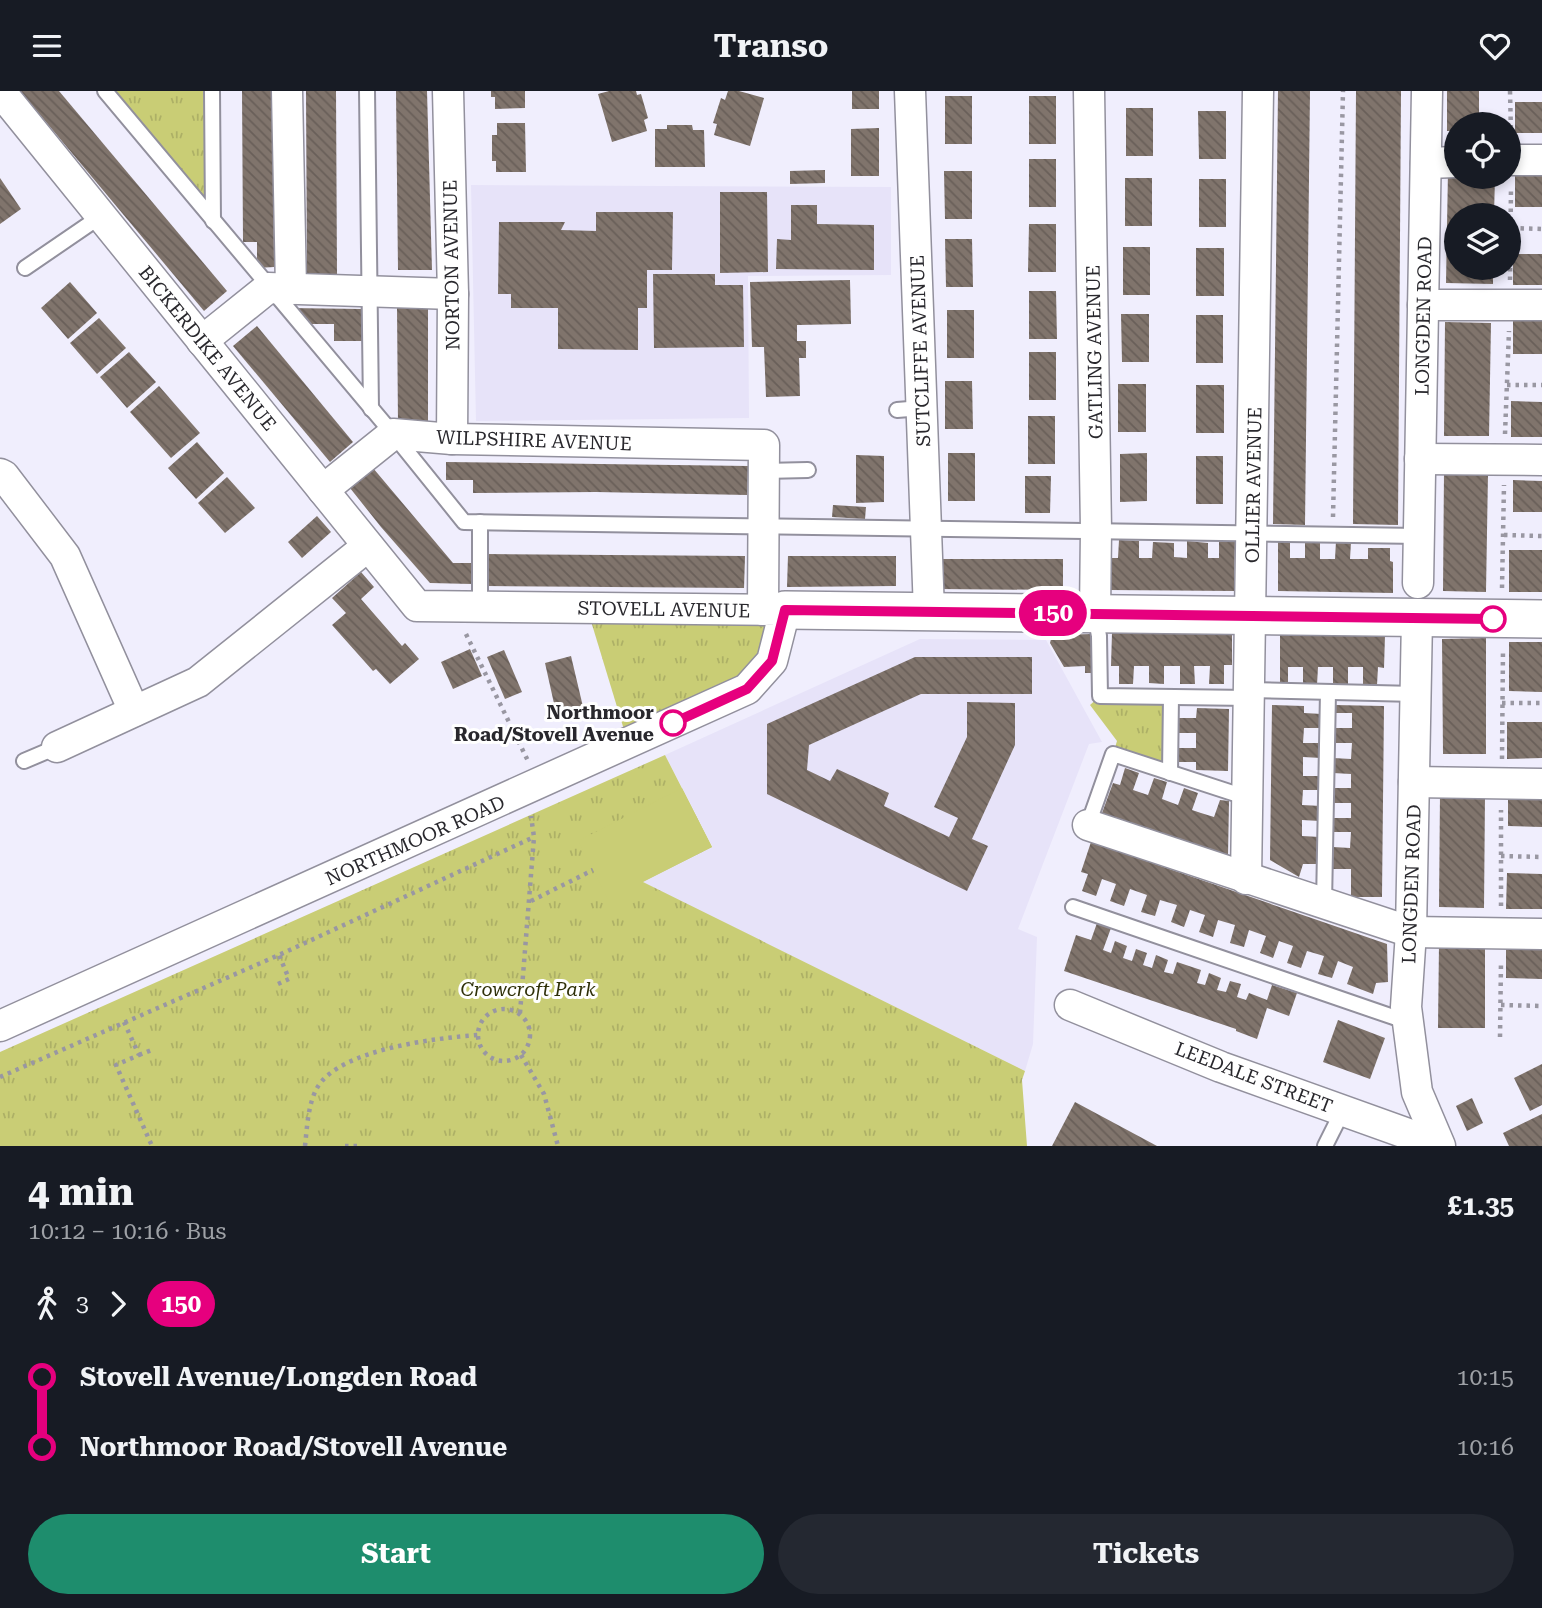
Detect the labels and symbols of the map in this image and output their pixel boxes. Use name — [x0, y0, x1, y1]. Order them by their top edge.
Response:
street label: NORTON AVENUE — [439, 179, 464, 351]
street label: LONGDEN ROAD — [1411, 236, 1436, 396]
street label: SUTCLIFFE AVENUE — [906, 255, 935, 447]
street label: BICKERDIKE AVENUE — [134, 261, 281, 435]
street label: GATLING AVENUE — [1081, 265, 1108, 439]
street label: OLLIER AVENUE — [1241, 407, 1266, 563]
street label: WILPSHIRE AVENUE — [436, 426, 632, 455]
line badge: 150 — [1013, 590, 1093, 636]
street label: STOVELL AVENUE — [577, 596, 751, 623]
unlabelled marker — [1480, 606, 1506, 632]
place label: Northmoor Road/Stovell Avenue — [454, 701, 654, 746]
marker: Northmoor Road/Stovell Avenue — [660, 710, 686, 736]
street label: NORTHMOOR ROAD — [322, 791, 508, 890]
street label: LONGDEN ROAD — [1397, 804, 1426, 964]
park label: Crowcroft Park — [460, 978, 596, 1001]
street label: LEEDALE STREET — [1172, 1037, 1336, 1118]

